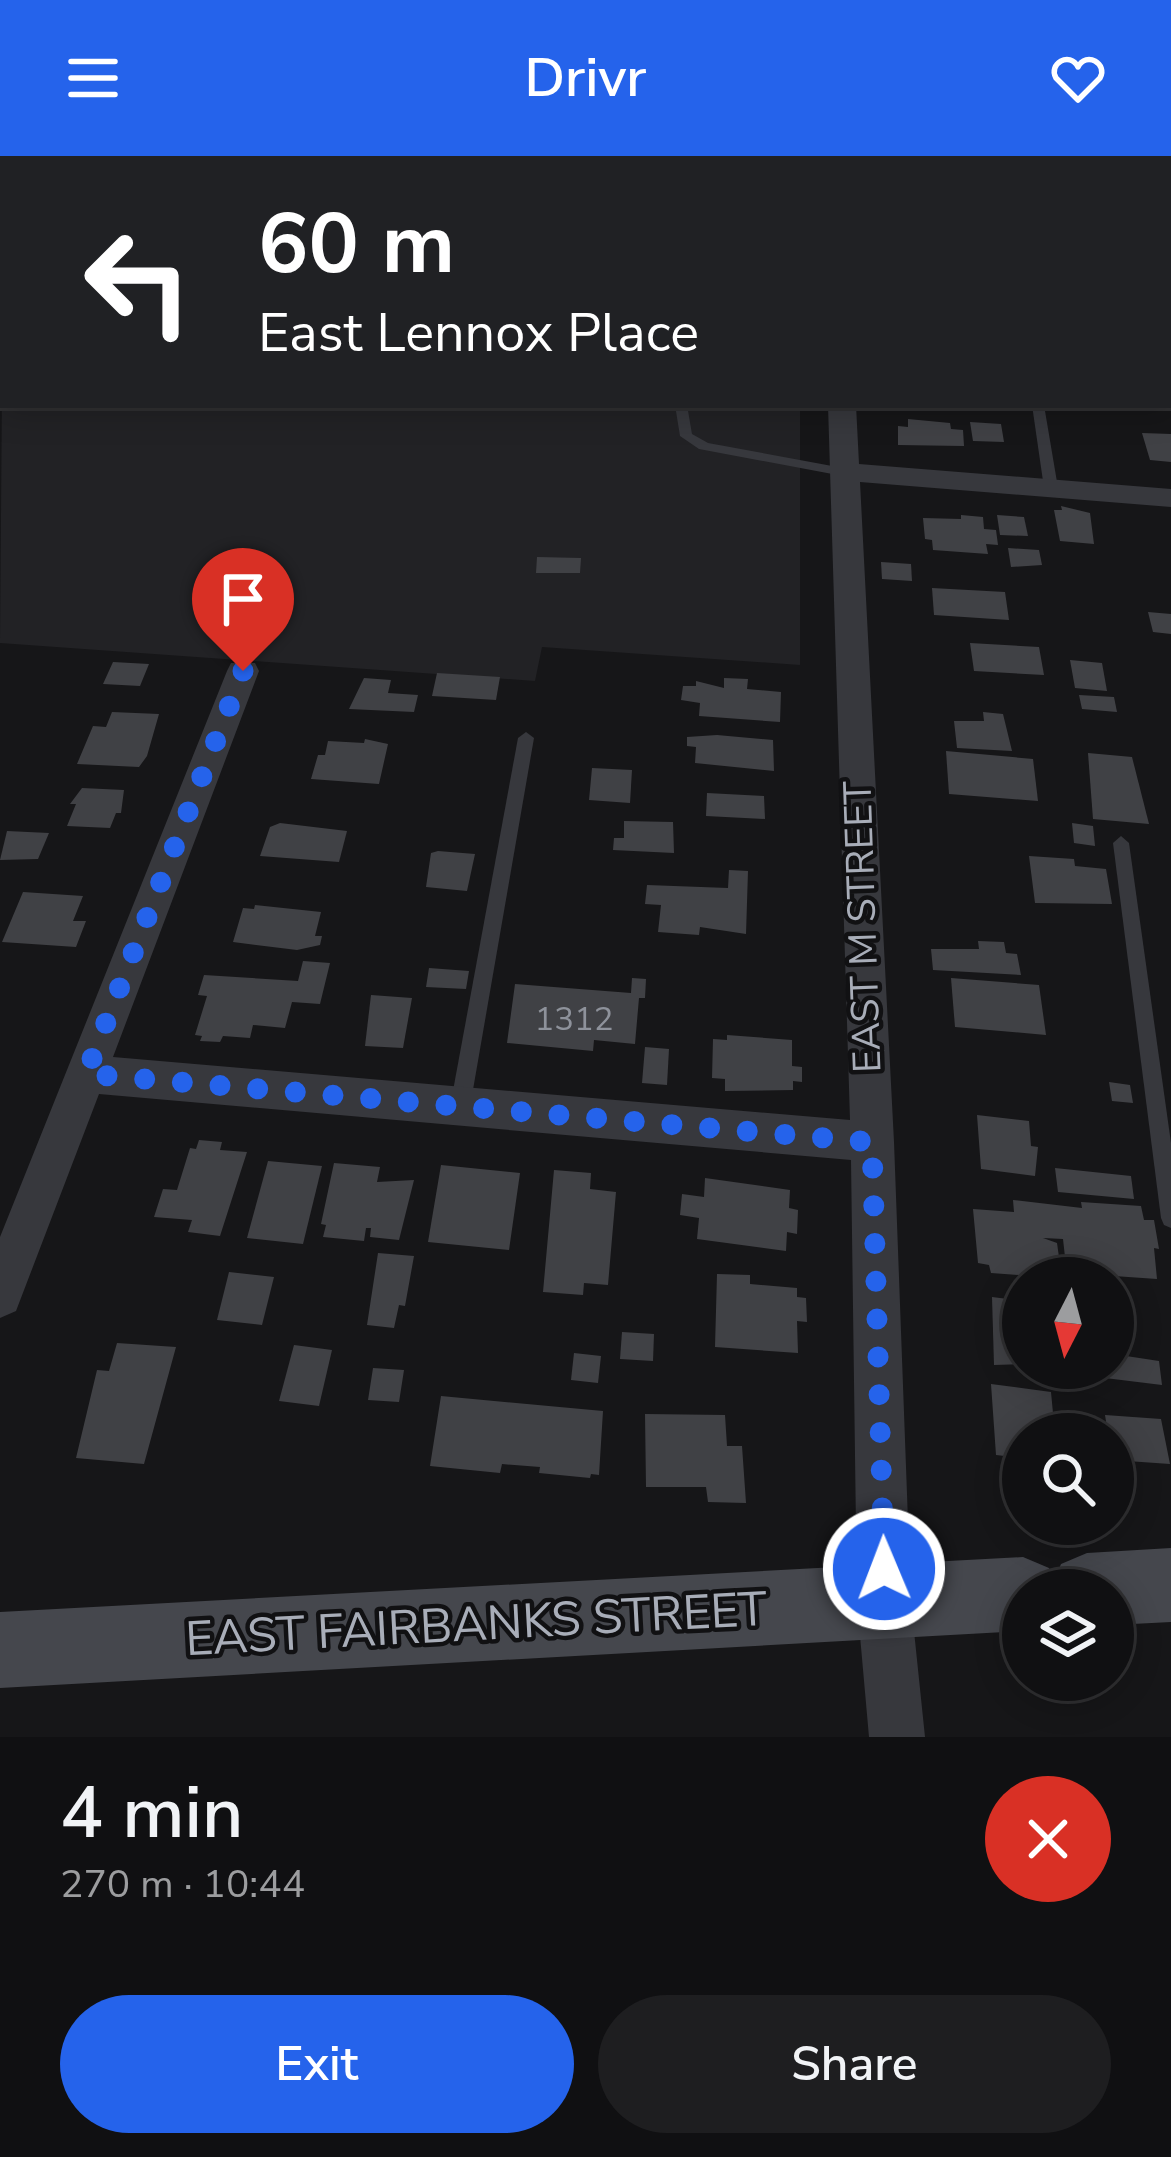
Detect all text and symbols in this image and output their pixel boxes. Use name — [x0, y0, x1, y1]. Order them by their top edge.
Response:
text: Drivr — [524, 41, 647, 115]
icon: menu — [60, 45, 126, 111]
icon: heart — [1045, 45, 1111, 111]
text: 60 m — [258, 187, 455, 302]
icon: left — [60, 204, 216, 360]
text: East Lennox Place — [258, 296, 699, 370]
pin — [192, 548, 294, 671]
icon: arrive — [210, 566, 276, 632]
street label: EAST M STREET — [831, 780, 895, 1074]
house number: 1312 — [534, 997, 614, 1042]
north arrow — [1002, 1257, 1134, 1389]
map controls — [1002, 1257, 1134, 1701]
button: search — [1002, 1413, 1134, 1545]
position arrow — [821, 1506, 947, 1632]
button: layers — [1002, 1569, 1134, 1701]
street label: EAST FAIRBANKS STREET — [184, 1576, 769, 1672]
text: 4 min — [60, 1764, 243, 1862]
button: close — [985, 1776, 1111, 1902]
text: 270 m · 10:44 — [60, 1858, 305, 1911]
button: Exit — [60, 1995, 574, 2133]
button: Share — [598, 1995, 1111, 2133]

